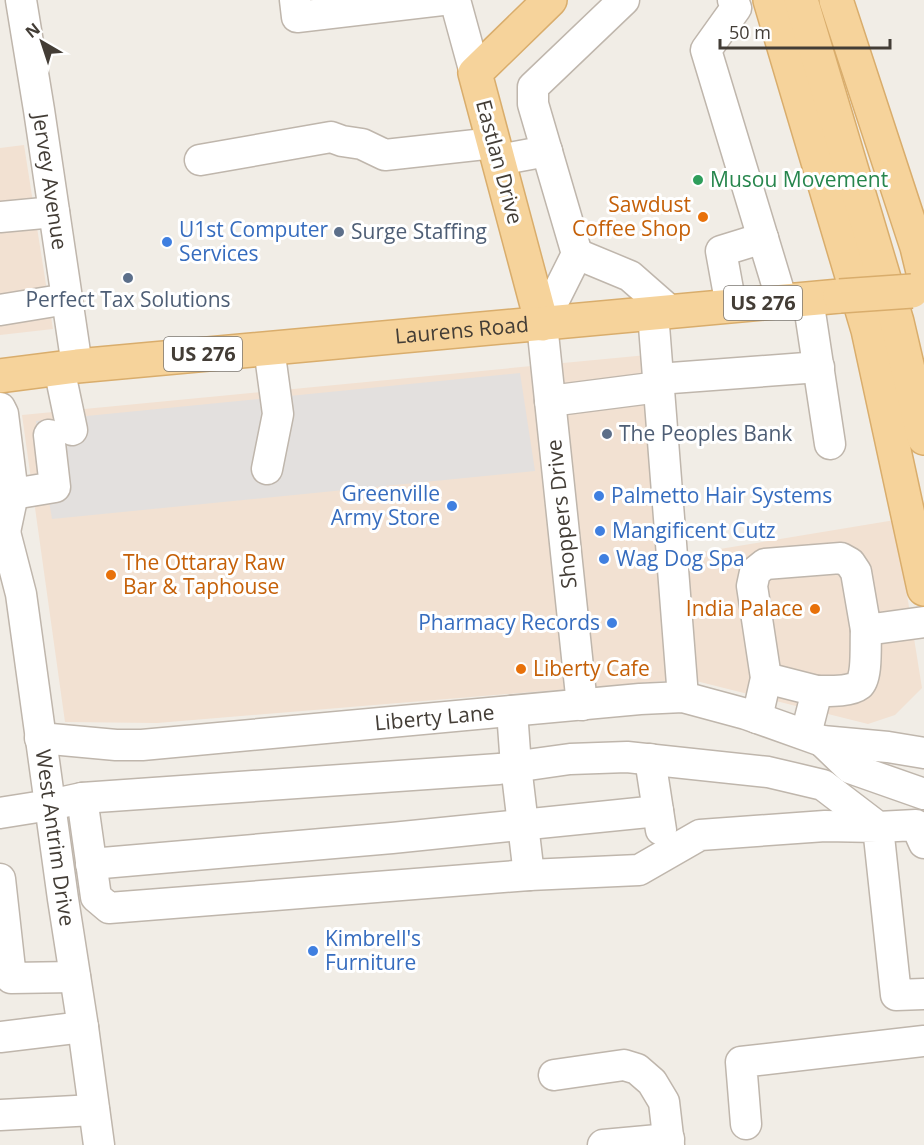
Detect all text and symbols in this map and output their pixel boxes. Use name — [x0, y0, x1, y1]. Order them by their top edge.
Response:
north arrow — [12, 12, 72, 72]
scale bar — [720, 12, 890, 50]
text: N — [21, 18, 45, 43]
text: 50 m — [729, 20, 771, 44]
street label: Eastlan Drive — [470, 97, 530, 227]
street label: Jervey Avenue — [26, 110, 75, 252]
place label: Musou Movement — [710, 165, 888, 193]
marker: Musou Movement — [691, 173, 705, 187]
place label: Sawdust Coffee Shop — [572, 190, 691, 242]
marker: Sawdust Coffee Shop — [696, 210, 710, 224]
place label: U1st Computer Services — [179, 215, 329, 267]
place label: Surge Staffing — [351, 217, 487, 245]
marker: Surge Staffing — [332, 225, 346, 239]
marker: U1st Computer Services — [160, 235, 174, 249]
marker: Perfect Tax Solutions — [121, 271, 135, 285]
place label: Perfect Tax Solutions — [25, 285, 231, 313]
road number: US 276 — [724, 286, 802, 320]
street label: Laurens Road — [393, 310, 530, 350]
road number: US 276 — [164, 337, 242, 371]
place label: The Peoples Bank — [619, 419, 792, 447]
marker: The Peoples Bank — [600, 427, 614, 441]
street label: Shoppers Drive — [539, 438, 583, 590]
place label: Greenville Army Store — [331, 479, 440, 531]
place label: Palmetto Hair Systems — [611, 481, 832, 509]
marker: Palmetto Hair Systems — [592, 489, 606, 503]
marker: Greenville Army Store — [445, 499, 459, 513]
place label: Mangificent Cutz — [612, 516, 776, 544]
marker: Mangificent Cutz — [593, 524, 607, 538]
place label: Wag Dog Spa — [616, 544, 745, 572]
place label: The Ottaray Raw Bar & Taphouse — [123, 548, 286, 600]
marker: Wag Dog Spa — [597, 552, 611, 566]
marker: The Ottaray Raw Bar & Taphouse — [104, 568, 118, 582]
place label: India Palace — [686, 594, 803, 622]
marker: India Palace — [808, 602, 822, 616]
place label: Pharmacy Records — [418, 608, 600, 636]
marker: Pharmacy Records — [605, 616, 619, 630]
place label: Liberty Cafe — [533, 654, 650, 682]
marker: Liberty Cafe — [514, 662, 528, 676]
street label: Liberty Lane — [373, 698, 496, 736]
street label: West Antrim Drive — [30, 748, 82, 928]
place label: Kimbrell's Furniture — [325, 924, 421, 976]
marker: Kimbrell's Furniture — [306, 944, 320, 958]

